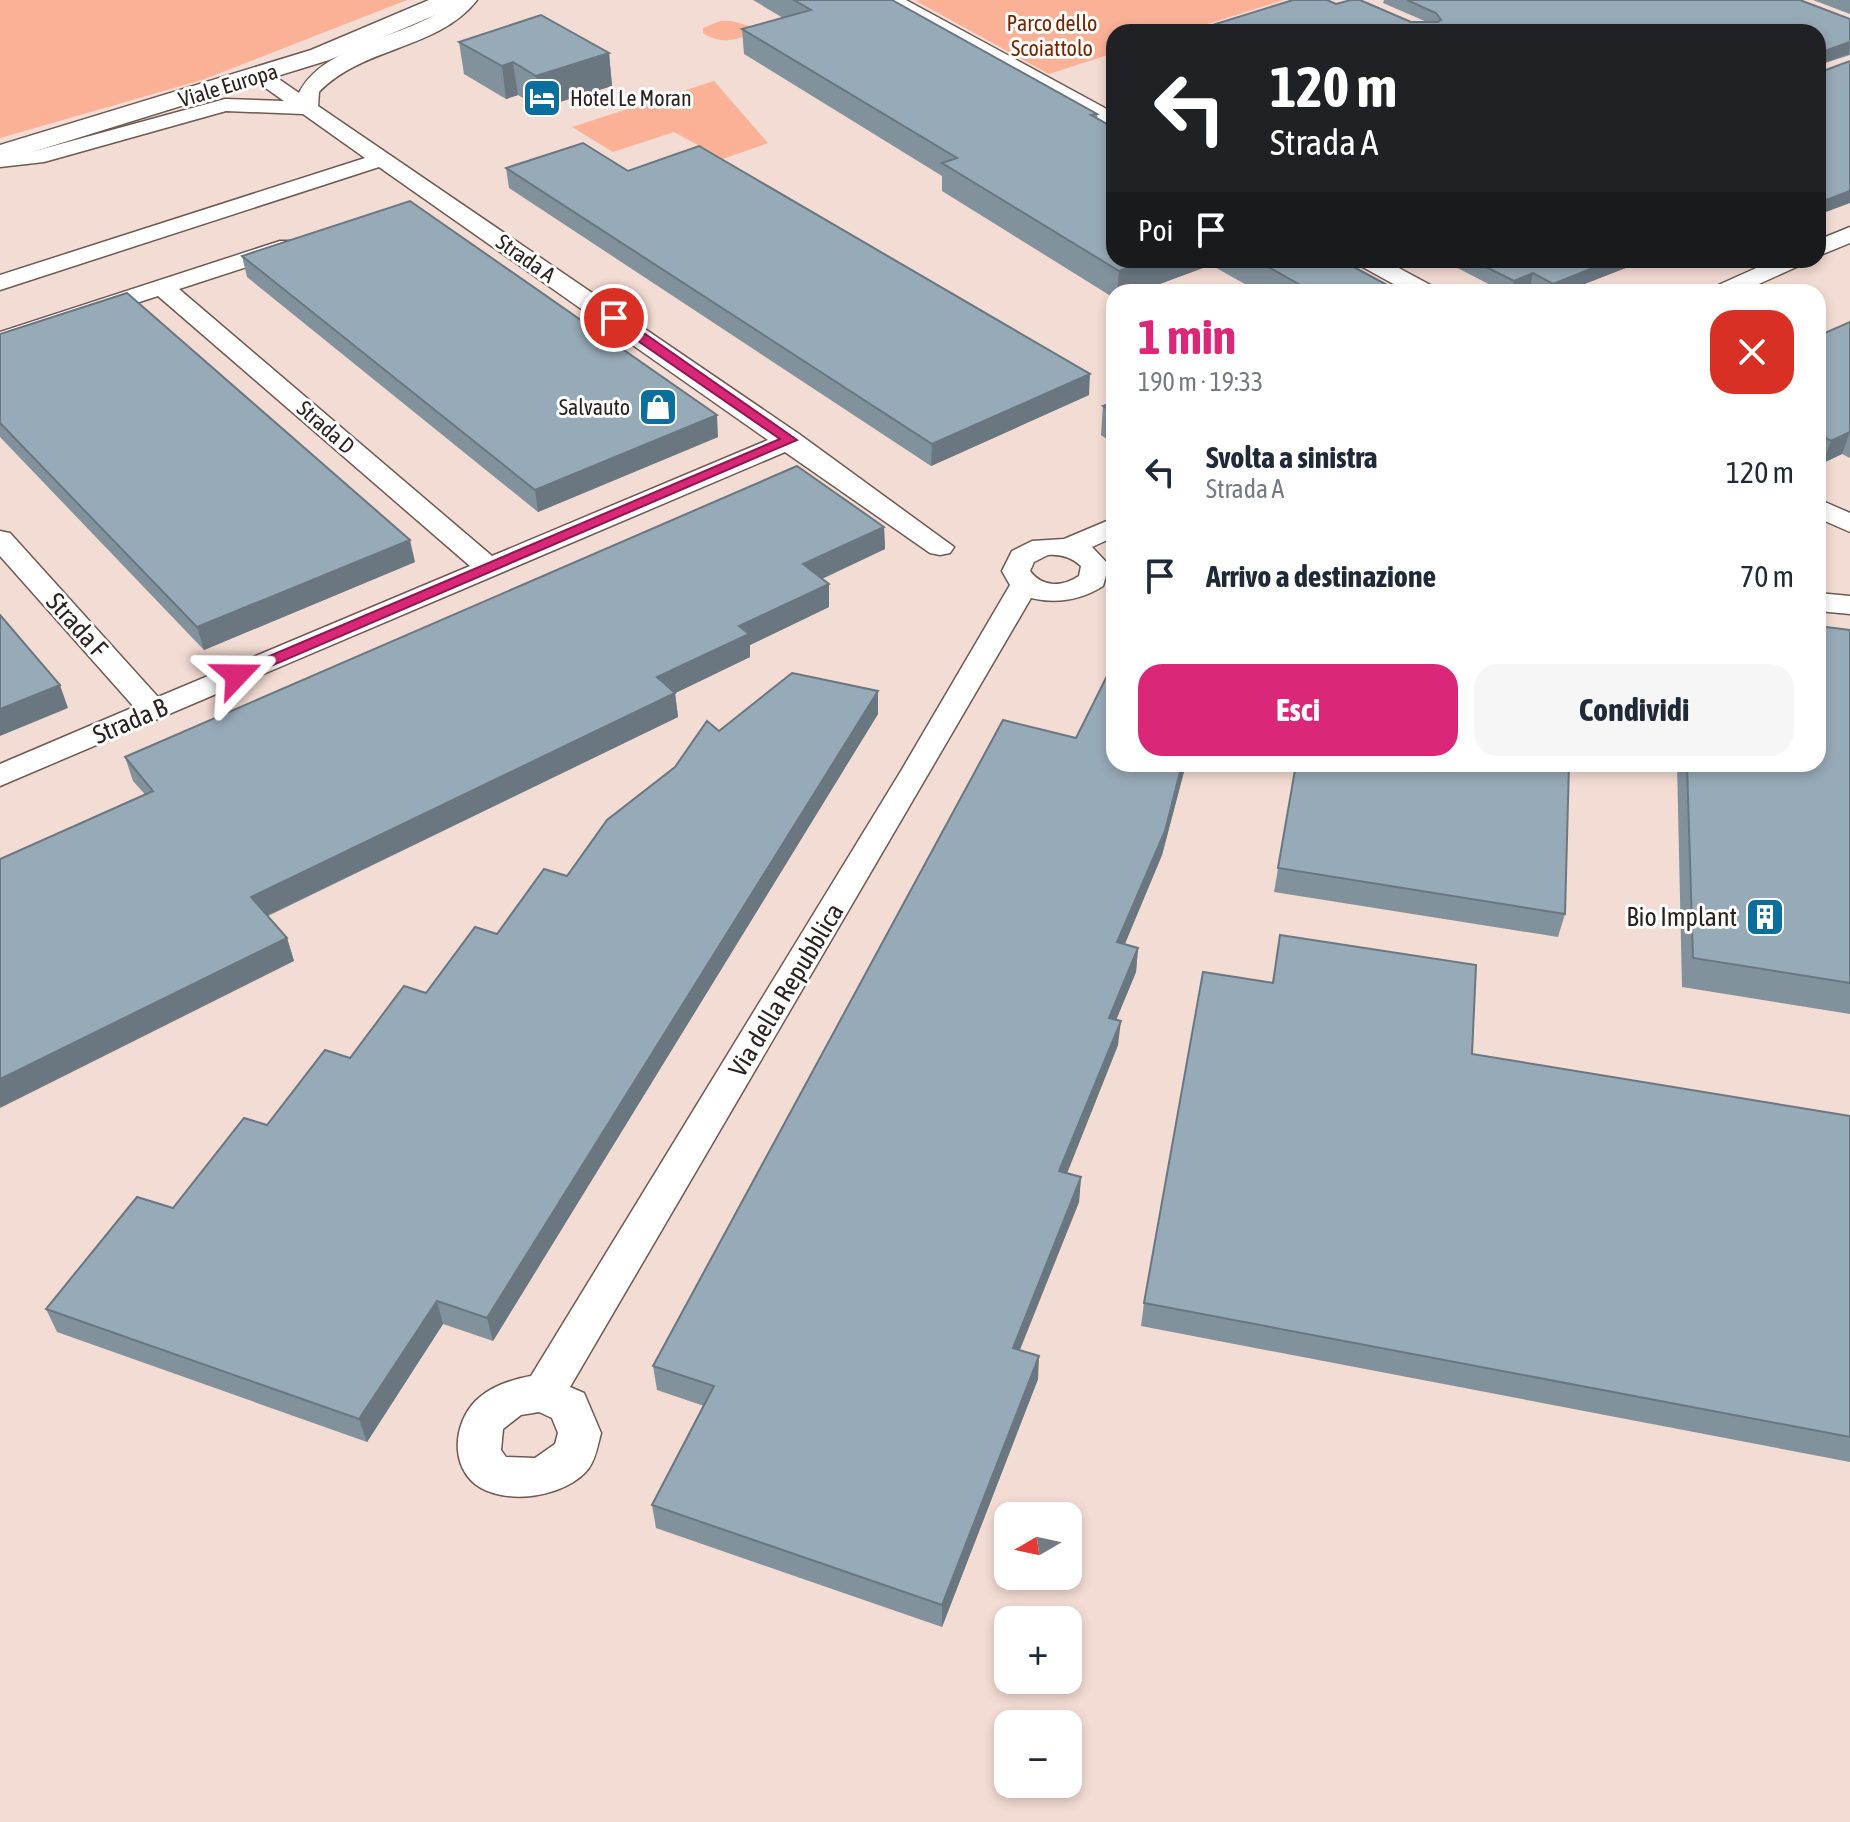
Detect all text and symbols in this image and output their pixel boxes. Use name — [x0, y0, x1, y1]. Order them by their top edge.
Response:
park label: Parco dello Scoiattolo — [1007, 10, 1097, 61]
text: 120 m — [1270, 55, 1397, 119]
icon: left — [1138, 56, 1242, 160]
street label: Viale Europa — [175, 58, 281, 112]
hotel icon: Hotel Le Moran — [521, 77, 563, 119]
place label: Hotel Le Moran — [570, 85, 692, 111]
text: Strada A — [1270, 121, 1379, 163]
icon: arrive — [1189, 208, 1233, 252]
text: Poi — [1138, 213, 1173, 247]
street label: Strada A — [491, 228, 561, 288]
pin — [580, 284, 648, 352]
icon: arrive — [592, 296, 636, 340]
text: 1 min — [1138, 309, 1236, 364]
button: close — [1710, 310, 1794, 394]
text: 190 m · 19:33 — [1138, 367, 1263, 397]
shop icon: Salvauto — [637, 386, 679, 428]
place label: Salvauto — [559, 394, 630, 420]
street label: Strada D — [292, 395, 360, 459]
text: Svolta a sinistra — [1206, 440, 1378, 474]
icon: left — [1138, 450, 1182, 494]
text: 120 m — [1726, 455, 1794, 489]
text: Strada A — [1206, 474, 1284, 504]
icon: arrive — [1138, 554, 1182, 598]
text: Arrivo a destinazione — [1206, 559, 1436, 593]
text: 70 m — [1740, 559, 1794, 593]
street label: Strada F — [40, 587, 114, 664]
position arrow — [195, 633, 279, 717]
button: Esci — [1138, 664, 1458, 756]
button: Condividi — [1474, 664, 1794, 756]
street label: Strada B — [88, 692, 172, 750]
building icon: Bio Implant — [1744, 896, 1786, 938]
street label: Via della Repubblica — [722, 898, 850, 1082]
place label: Bio Implant — [1626, 902, 1737, 932]
north arrow — [994, 1502, 1082, 1590]
map controls — [994, 1502, 1082, 1798]
button: + — [994, 1606, 1082, 1694]
button: − — [994, 1710, 1082, 1798]

